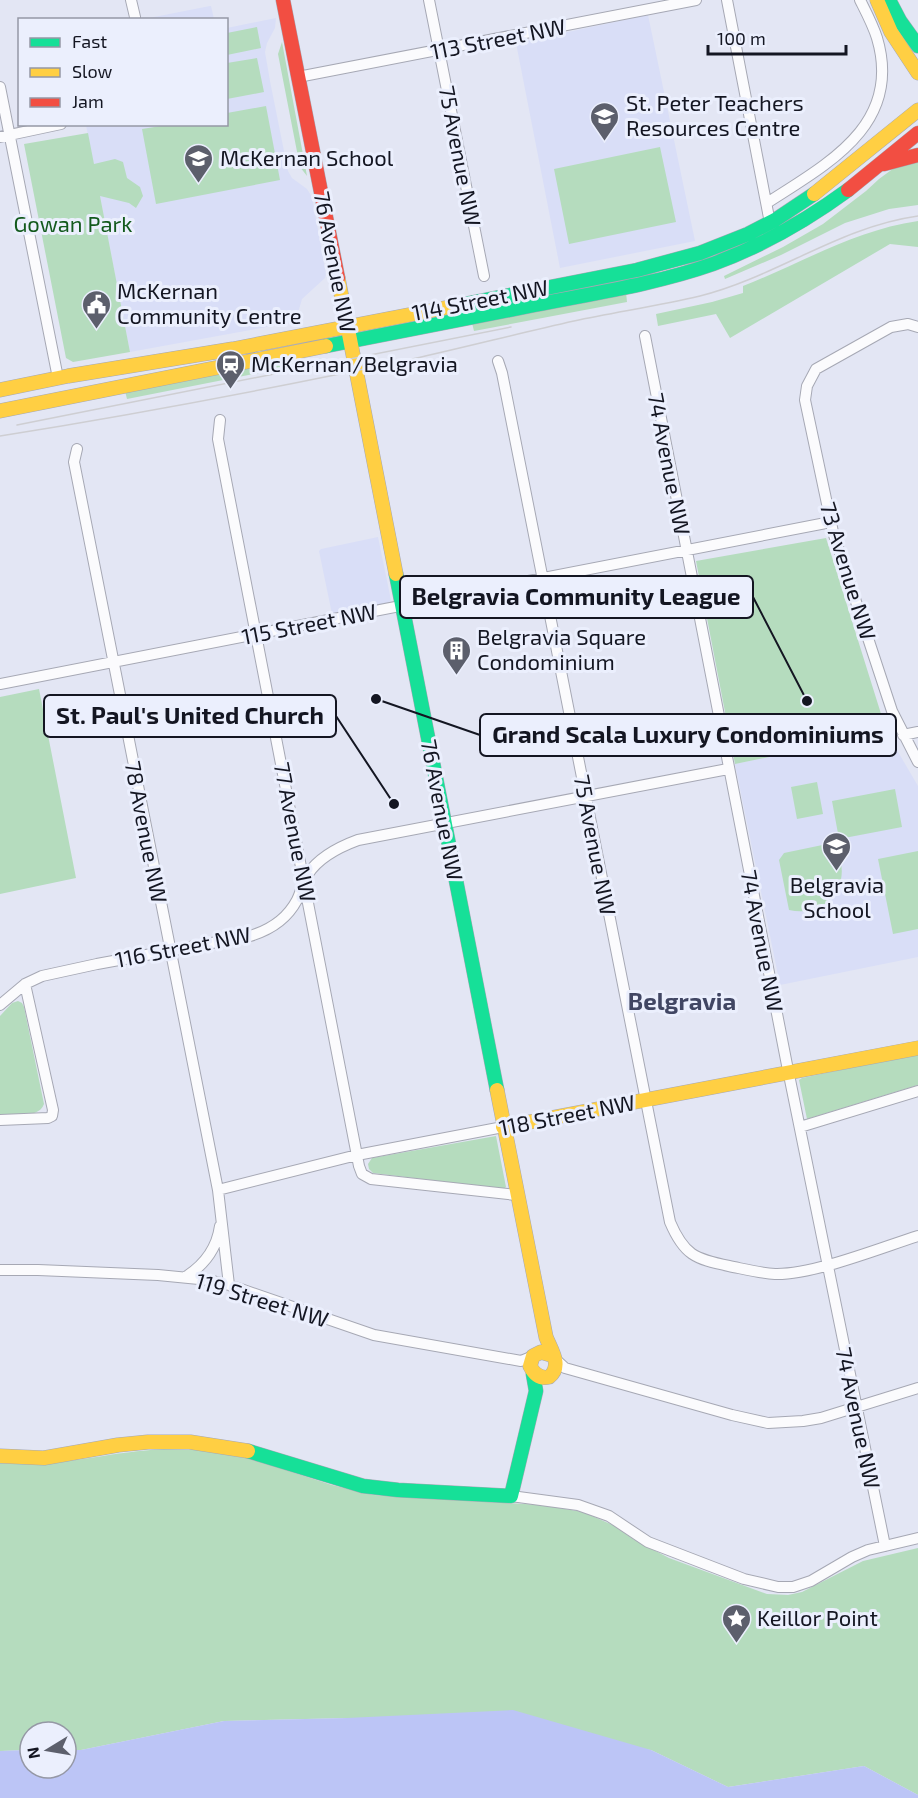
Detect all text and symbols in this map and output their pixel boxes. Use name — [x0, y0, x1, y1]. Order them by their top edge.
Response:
street label: 113 Street NW — [428, 12, 568, 64]
legend — [18, 18, 228, 126]
scale bar — [708, 18, 846, 56]
text: 100 m — [717, 27, 766, 49]
text: Fast — [72, 30, 107, 52]
text: Slow — [72, 60, 113, 82]
street label: 75 Avenue NW — [435, 83, 487, 228]
place label: St. Peter Teachers Resources Centre — [626, 89, 804, 140]
text: Jam — [72, 90, 104, 112]
school or university icon: St. Peter Teachers Resources Centre — [589, 100, 621, 142]
school or university icon: McKernan School — [183, 142, 215, 184]
place label: McKernan School — [220, 144, 394, 170]
street label: 76 Avenue NW — [310, 189, 362, 335]
park label: Gowan Park — [13, 210, 133, 236]
street label: 114 Street NW — [409, 273, 550, 325]
place label: McKernan Community Centre — [117, 277, 302, 328]
public building icon: McKernan Community Centre — [80, 288, 112, 330]
station icon: McKernan/Belgravia — [214, 348, 246, 390]
place label: McKernan/Belgravia — [251, 350, 458, 376]
street label: 74 Avenue NW — [643, 391, 697, 537]
street label: 73 Avenue NW — [816, 499, 882, 643]
callout: Belgravia Community League — [400, 576, 753, 618]
text: Belgravia Community League — [411, 581, 741, 610]
street label: 115 Street NW — [239, 597, 378, 649]
place label: Belgravia Square Condominium — [477, 623, 646, 674]
building icon: Belgravia Square Condominium — [440, 634, 472, 676]
callout: St. Paul's United Church — [44, 695, 336, 737]
text: St. Paul's United Church — [56, 700, 324, 729]
callout: Grand Scala Luxury Condominiums — [480, 714, 896, 756]
text: Grand Scala Luxury Condominiums — [492, 719, 884, 748]
street label: 76 Avenue NW — [417, 737, 469, 883]
street label: 78 Avenue NW — [120, 759, 174, 905]
street label: 77 Avenue NW — [270, 760, 322, 904]
street label: 75 Avenue NW — [570, 772, 622, 917]
school or university icon: Belgravia School — [821, 830, 853, 872]
street label: 74 Avenue NW — [736, 868, 790, 1014]
place label: Belgravia School — [790, 871, 884, 922]
street label: 116 Street NW — [113, 920, 253, 972]
district label: Belgravia — [628, 986, 736, 1015]
street label: 118 Street NW — [497, 1088, 637, 1140]
street label: 119 Street NW — [193, 1267, 332, 1332]
street label: 74 Avenue NW — [831, 1345, 887, 1491]
place icon: Keillor Point — [720, 1602, 752, 1644]
place label: Keillor Point — [757, 1604, 878, 1630]
north arrow — [18, 1720, 78, 1780]
text: N — [22, 1745, 43, 1760]

